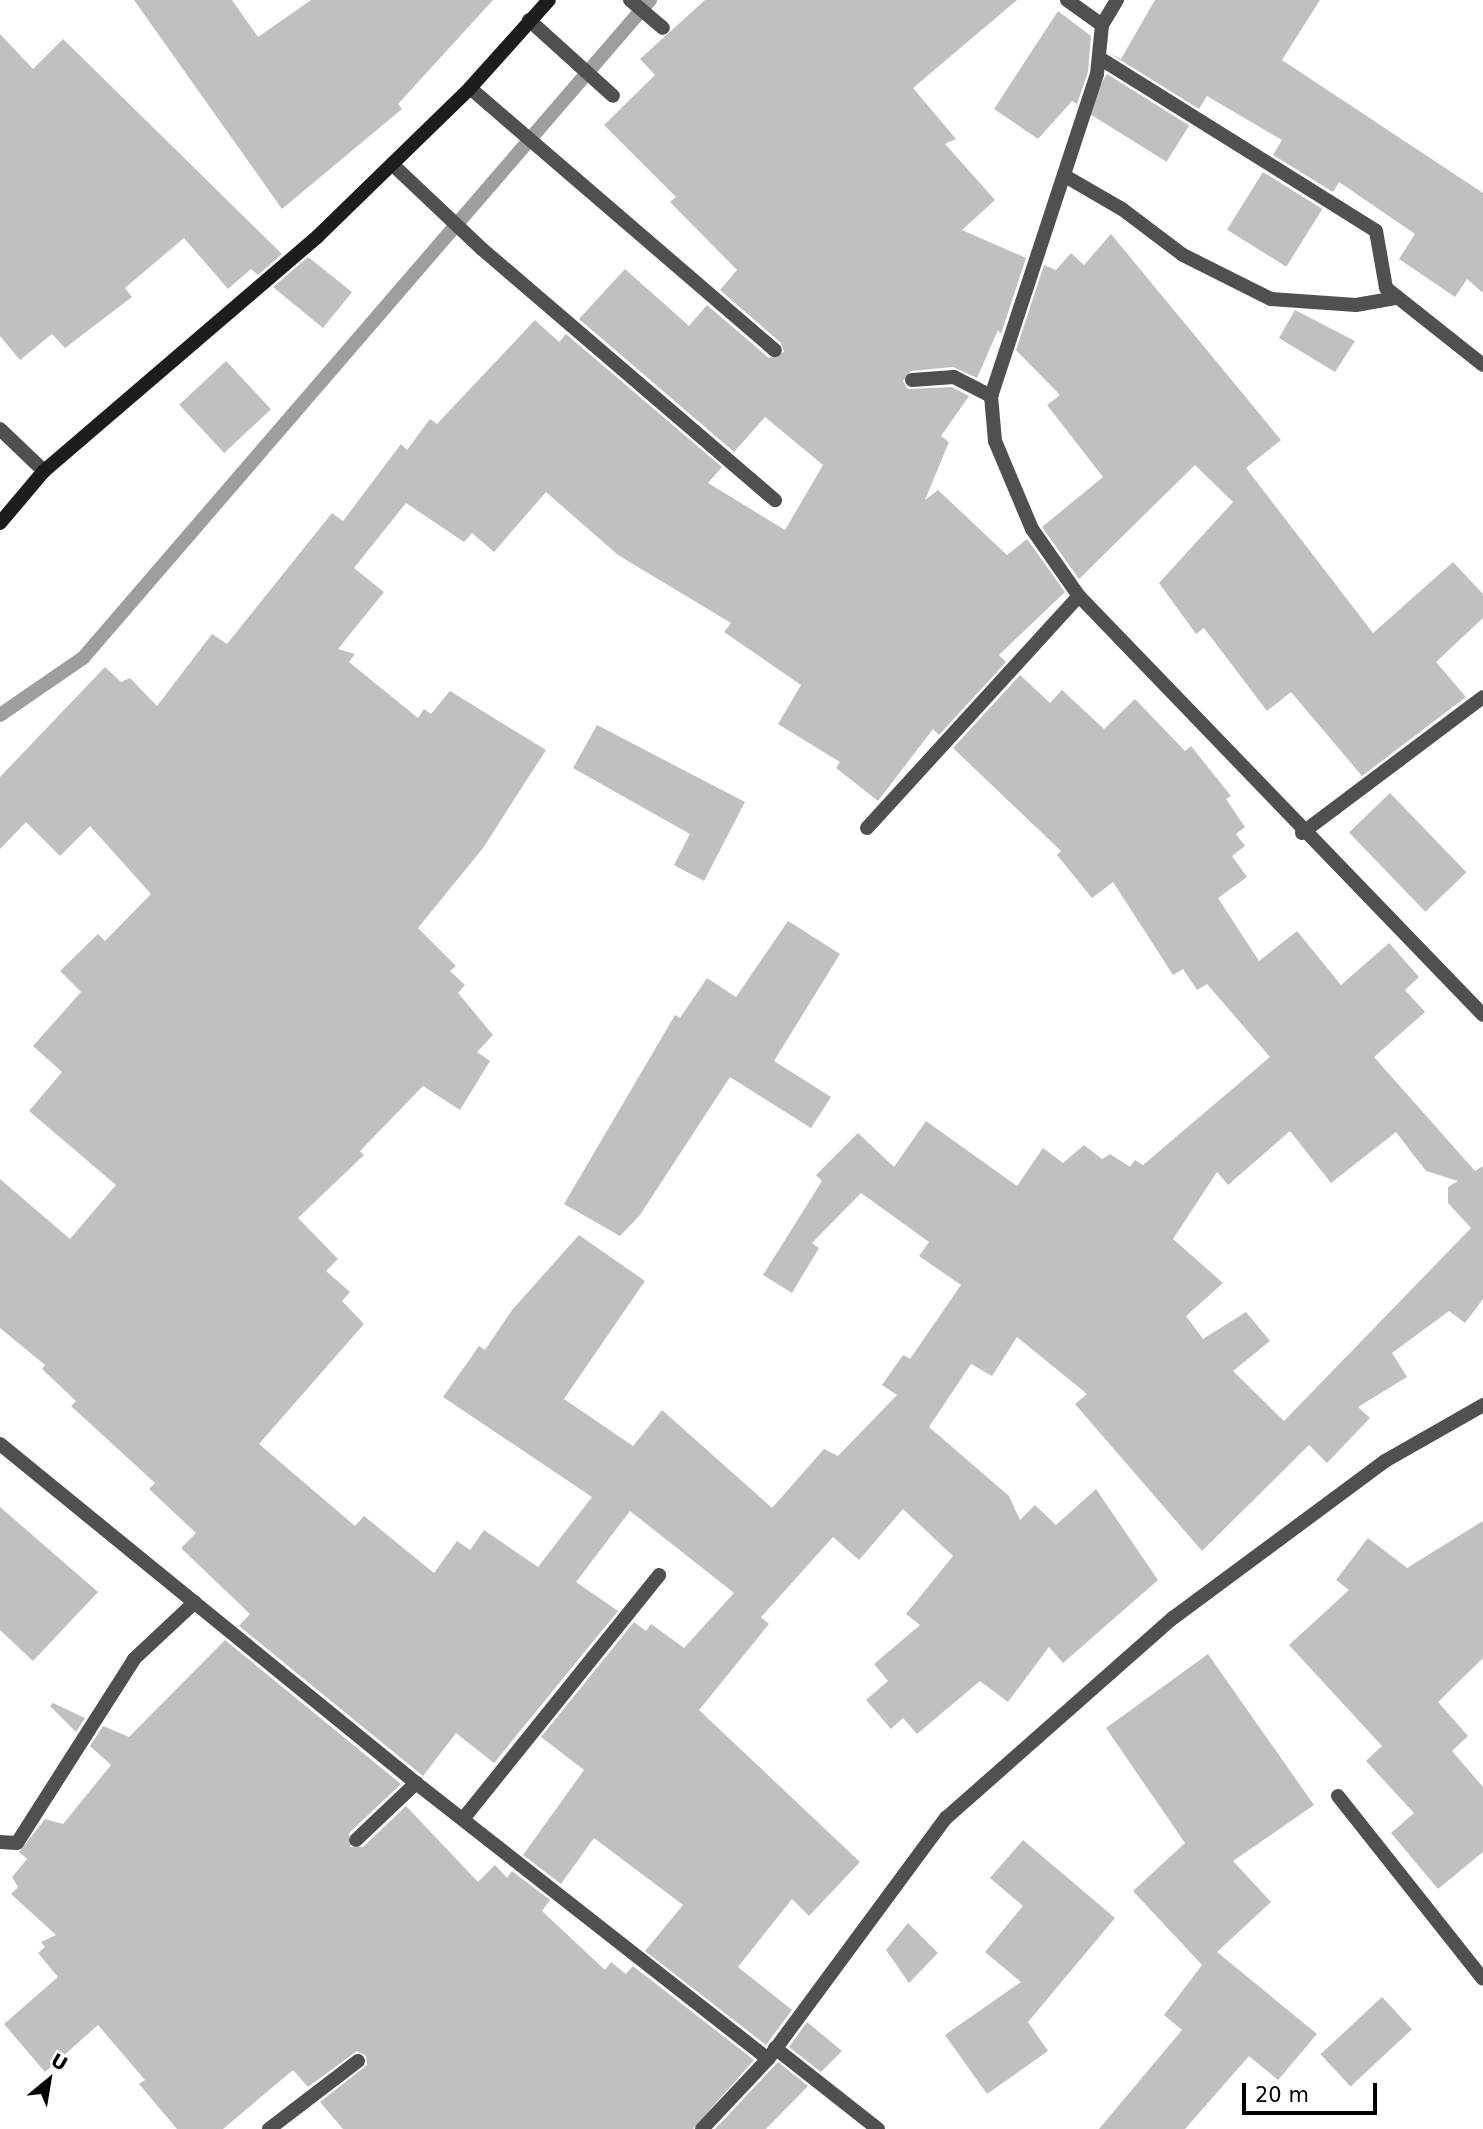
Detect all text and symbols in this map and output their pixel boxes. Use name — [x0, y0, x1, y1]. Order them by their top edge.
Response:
north arrow — [14, 2045, 84, 2115]
text: U — [47, 2048, 72, 2075]
scale bar — [1245, 2070, 1380, 2114]
text: 20 m — [1255, 2083, 1309, 2107]

